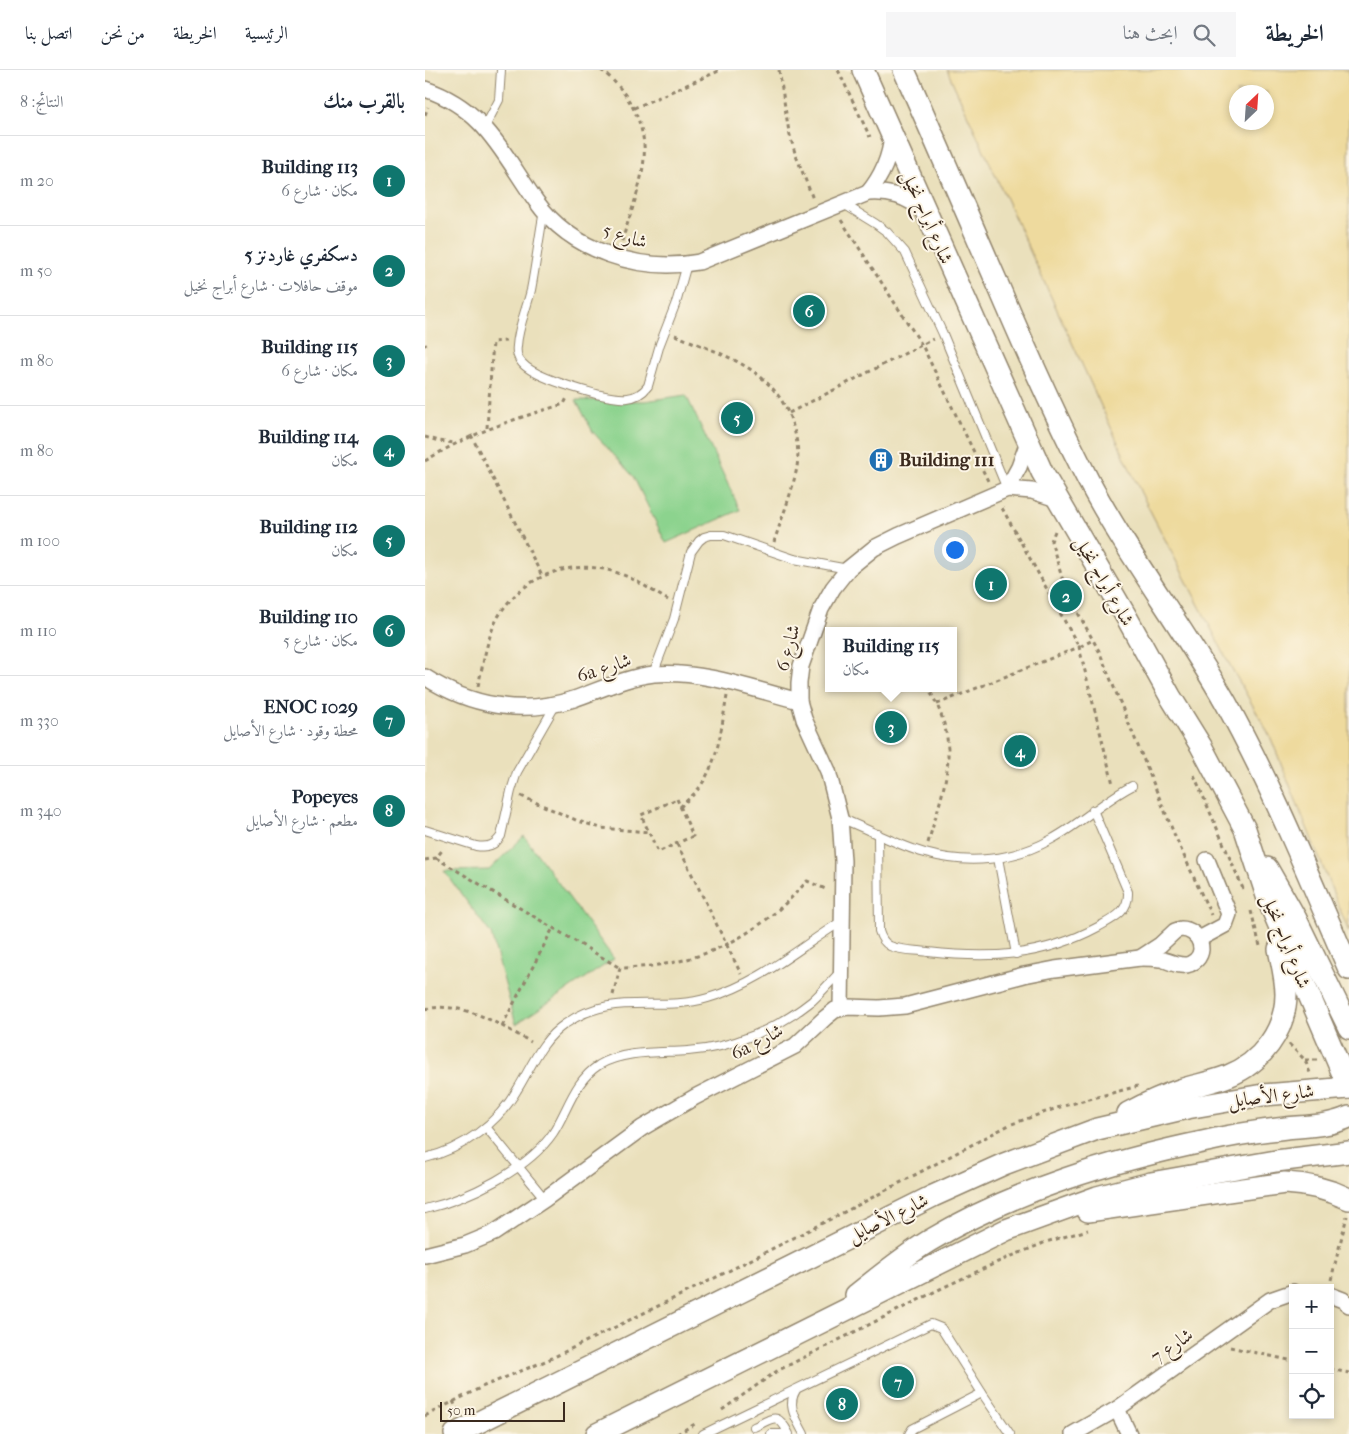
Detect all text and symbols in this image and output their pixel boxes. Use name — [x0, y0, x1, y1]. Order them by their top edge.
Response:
search box — [886, 12, 1236, 57]
text: الخريطة — [1266, 19, 1324, 47]
icon: search — [1190, 21, 1218, 49]
text: ابحث هنا — [1123, 22, 1178, 44]
text: اتصل بنا — [25, 23, 72, 44]
text: من نحن — [100, 23, 145, 44]
text: الخريطة — [173, 23, 217, 44]
text: الرئيسية — [245, 23, 288, 44]
north arrow — [1229, 85, 1274, 130]
text: بالقرب منك — [323, 89, 405, 113]
text: النتائج: 8 — [20, 92, 63, 111]
text: Building 113 — [262, 156, 358, 178]
street label: شارع أبراج نخيل — [891, 166, 959, 270]
text: 20 m — [20, 171, 54, 190]
text: 1 — [386, 171, 392, 190]
text: مكان · شارع 6 — [281, 181, 358, 200]
street label: شارع 5 — [599, 219, 650, 257]
text: دسكفري غاردنز 5 — [245, 244, 358, 266]
text: 50 m — [20, 261, 52, 280]
text: 2 — [385, 261, 393, 280]
text: موقف حافلات · شارع أبراج نخيل — [183, 276, 358, 295]
pin: 6 — [793, 292, 825, 330]
text: Building 115 — [261, 336, 358, 358]
text: 80 m — [20, 351, 54, 370]
text: 3 — [386, 351, 392, 370]
text: مكان · شارع 6 — [281, 361, 358, 380]
pin: 5 — [721, 399, 753, 437]
text: Building 114 — [258, 426, 358, 448]
text: 80 m — [20, 441, 54, 460]
text: 4 — [384, 441, 394, 460]
building icon: Building 111 — [868, 447, 894, 473]
place label: Building 111 — [899, 449, 994, 471]
text: مكان — [331, 451, 358, 470]
text: Building 112 — [260, 516, 358, 538]
text: 100 m — [20, 531, 60, 550]
text: 5 — [386, 531, 392, 550]
street label: شارع أبراج نخيل — [1064, 531, 1140, 633]
your location — [942, 537, 968, 563]
text: مكان — [331, 541, 358, 560]
pin: 1 — [975, 565, 1007, 603]
pin: 2 — [1050, 577, 1082, 615]
text: Building 110 — [259, 606, 358, 628]
text: 110 m — [20, 621, 57, 640]
text: 6 — [385, 621, 393, 640]
street label: شارع 6 — [771, 622, 809, 675]
popup — [825, 627, 957, 692]
text: مكان · شارع 5 — [283, 631, 358, 650]
text: Building 115 — [843, 635, 939, 657]
street label: 6a شارع — [574, 649, 635, 691]
text: مكان — [843, 660, 869, 679]
text: ENOC 1029 — [263, 696, 358, 718]
pin: 3 — [875, 708, 907, 746]
text: 330 m — [20, 711, 59, 730]
text: 7 — [385, 711, 393, 730]
text: محطة وقود · شارع الأصايل — [223, 721, 358, 740]
pin: 4 — [1004, 732, 1036, 770]
text: Popeyes — [292, 786, 358, 808]
text: 340 m — [20, 801, 62, 820]
text: 8 — [385, 801, 393, 820]
text: مطعم · شارع الأصايل — [246, 811, 358, 830]
street label: شارع أبراج نخيل — [1251, 890, 1317, 994]
street label: 6a شارع — [727, 1019, 789, 1068]
street label: شارع الأصايل — [1226, 1077, 1316, 1116]
street label: شارع الأصايل — [843, 1186, 934, 1251]
map controls — [1289, 1284, 1334, 1419]
button: + — [1289, 1284, 1334, 1329]
street label: شارع 7 — [1147, 1324, 1200, 1372]
button: − — [1289, 1329, 1334, 1374]
pin: 7 — [882, 1363, 914, 1401]
button: locate — [1289, 1374, 1334, 1419]
pin: 8 — [826, 1385, 858, 1423]
scale bar — [440, 1399, 565, 1422]
text: 50 m — [447, 1402, 475, 1419]

